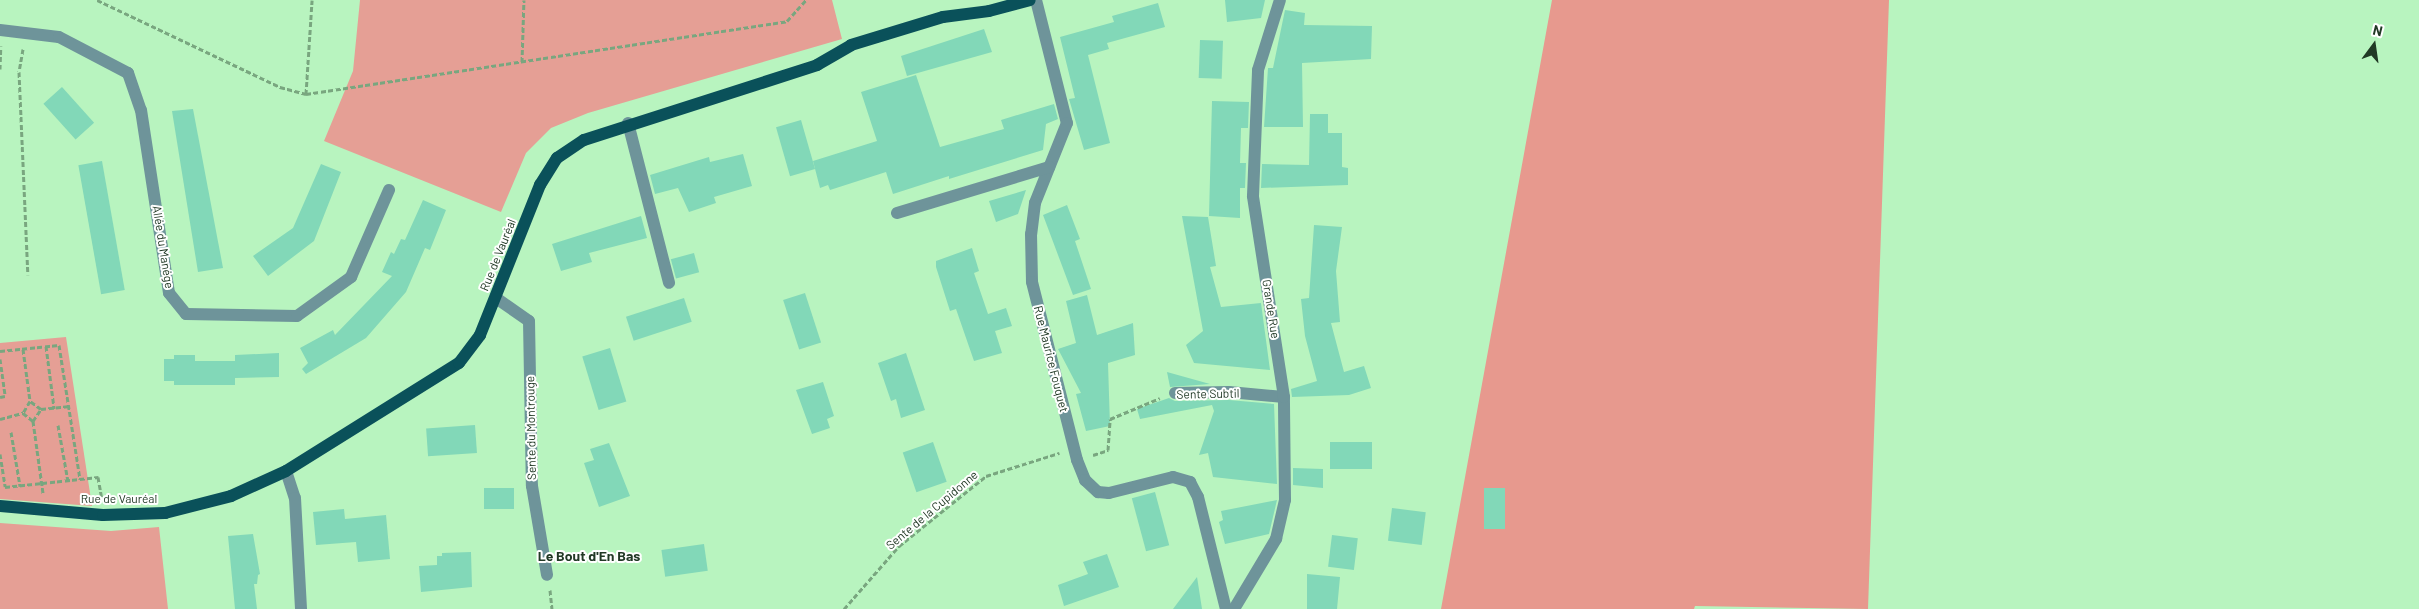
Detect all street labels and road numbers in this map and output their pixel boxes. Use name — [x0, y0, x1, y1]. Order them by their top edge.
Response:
street label: Allée du Manége — [149, 205, 177, 289]
street label: Rue de Vauréal — [477, 217, 519, 293]
street label: Grande Rue — [1259, 278, 1283, 340]
street label: Rue Maurice Fouquet — [1031, 304, 1071, 414]
street label: Sente du Montrouge — [523, 376, 539, 480]
street label: Sente Subtil — [1176, 386, 1240, 402]
street label: Sente de la Cupidonne — [883, 467, 981, 553]
street label: Rue de Vauréal — [81, 492, 157, 506]

